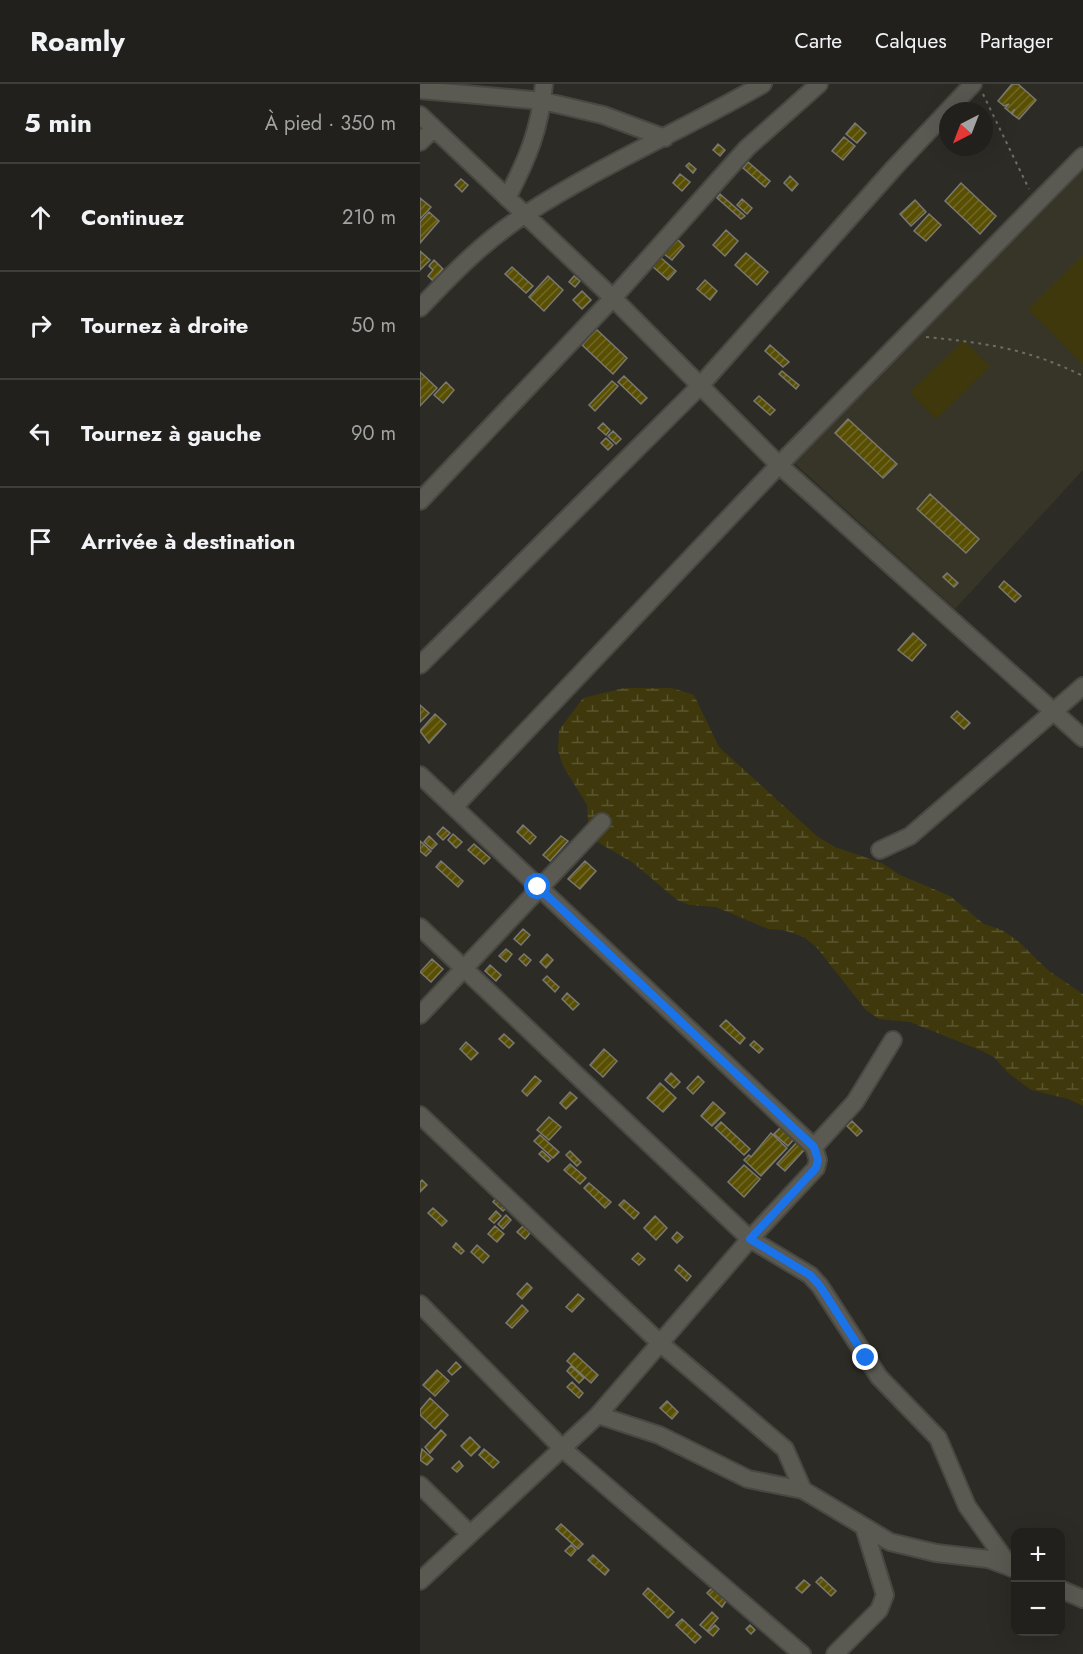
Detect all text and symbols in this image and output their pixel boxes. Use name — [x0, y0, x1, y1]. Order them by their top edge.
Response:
text: Roamly — [30, 21, 125, 62]
text: Carte — [795, 26, 842, 56]
text: Calques — [875, 26, 947, 56]
text: Partager — [980, 26, 1053, 56]
north arrow — [939, 102, 993, 156]
text: 5 min — [24, 104, 92, 142]
text: À pied · 350 m — [265, 109, 396, 138]
icon: ahead — [24, 201, 57, 234]
text: Continuez — [81, 201, 184, 233]
text: 210 m — [342, 203, 396, 232]
icon: right — [24, 309, 57, 342]
text: Tournez à droite — [81, 309, 248, 341]
text: 50 m — [351, 311, 396, 340]
icon: left — [24, 417, 57, 450]
text: Tournez à gauche — [81, 417, 261, 449]
text: 90 m — [351, 419, 396, 448]
icon: arrive — [24, 525, 57, 558]
text: Arrivée à destination — [81, 525, 295, 557]
route start — [524, 873, 550, 899]
route end — [852, 1344, 878, 1370]
map controls — [1011, 1528, 1065, 1636]
button: + — [1011, 1528, 1065, 1582]
button: − — [1011, 1582, 1065, 1636]

